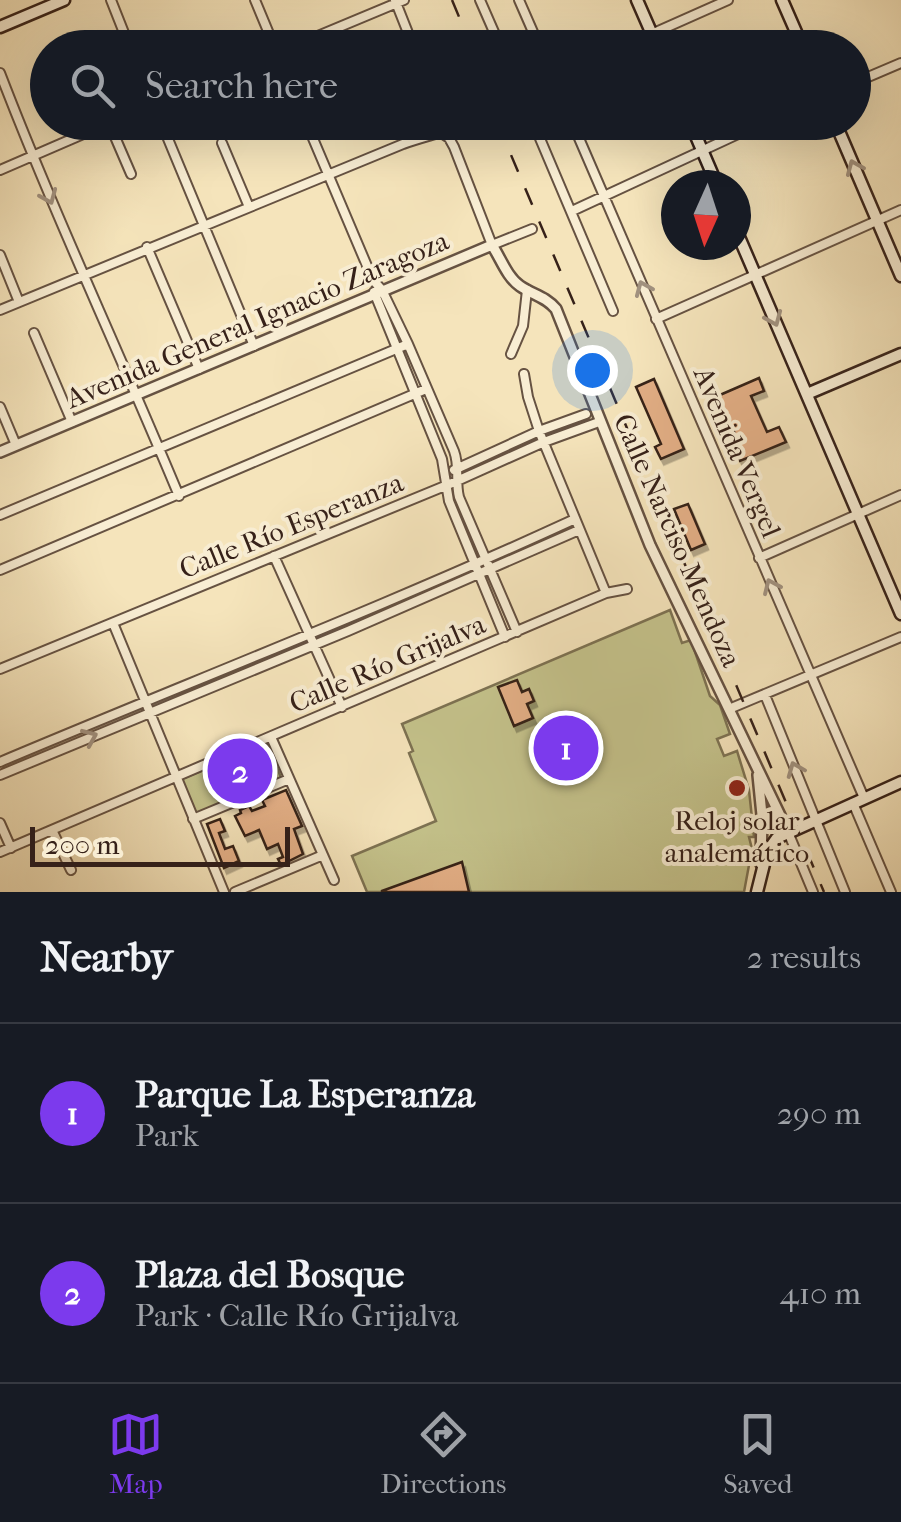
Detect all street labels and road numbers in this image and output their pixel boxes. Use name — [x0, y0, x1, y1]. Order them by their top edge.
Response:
street label: Avenida General Ignacio Zaragoza — [60, 223, 454, 416]
street label: Avenida Vergel — [686, 361, 788, 543]
street label: Calle Narciso Mendoza — [607, 409, 749, 673]
street label: Calle Río Esperanza — [174, 465, 409, 585]
street label: Calle Río Grijalva — [284, 607, 491, 720]

